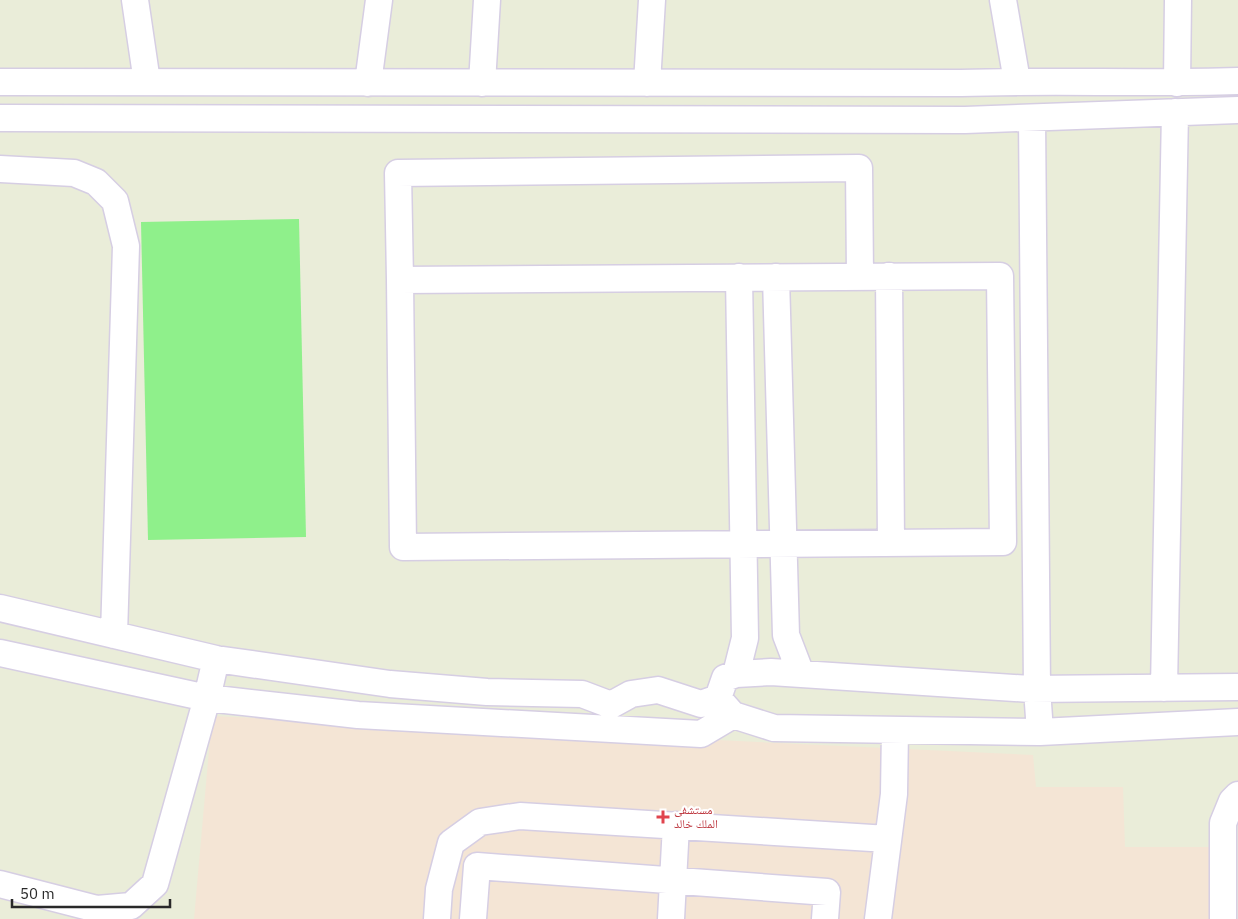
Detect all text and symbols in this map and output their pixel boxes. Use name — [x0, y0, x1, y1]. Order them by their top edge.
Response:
place label: مستشفى الملك خالد — [674, 802, 718, 831]
marker: مستشفى الملك خالد — [656, 810, 670, 824]
scale bar — [12, 876, 170, 908]
text: 50 m — [20, 884, 55, 903]

